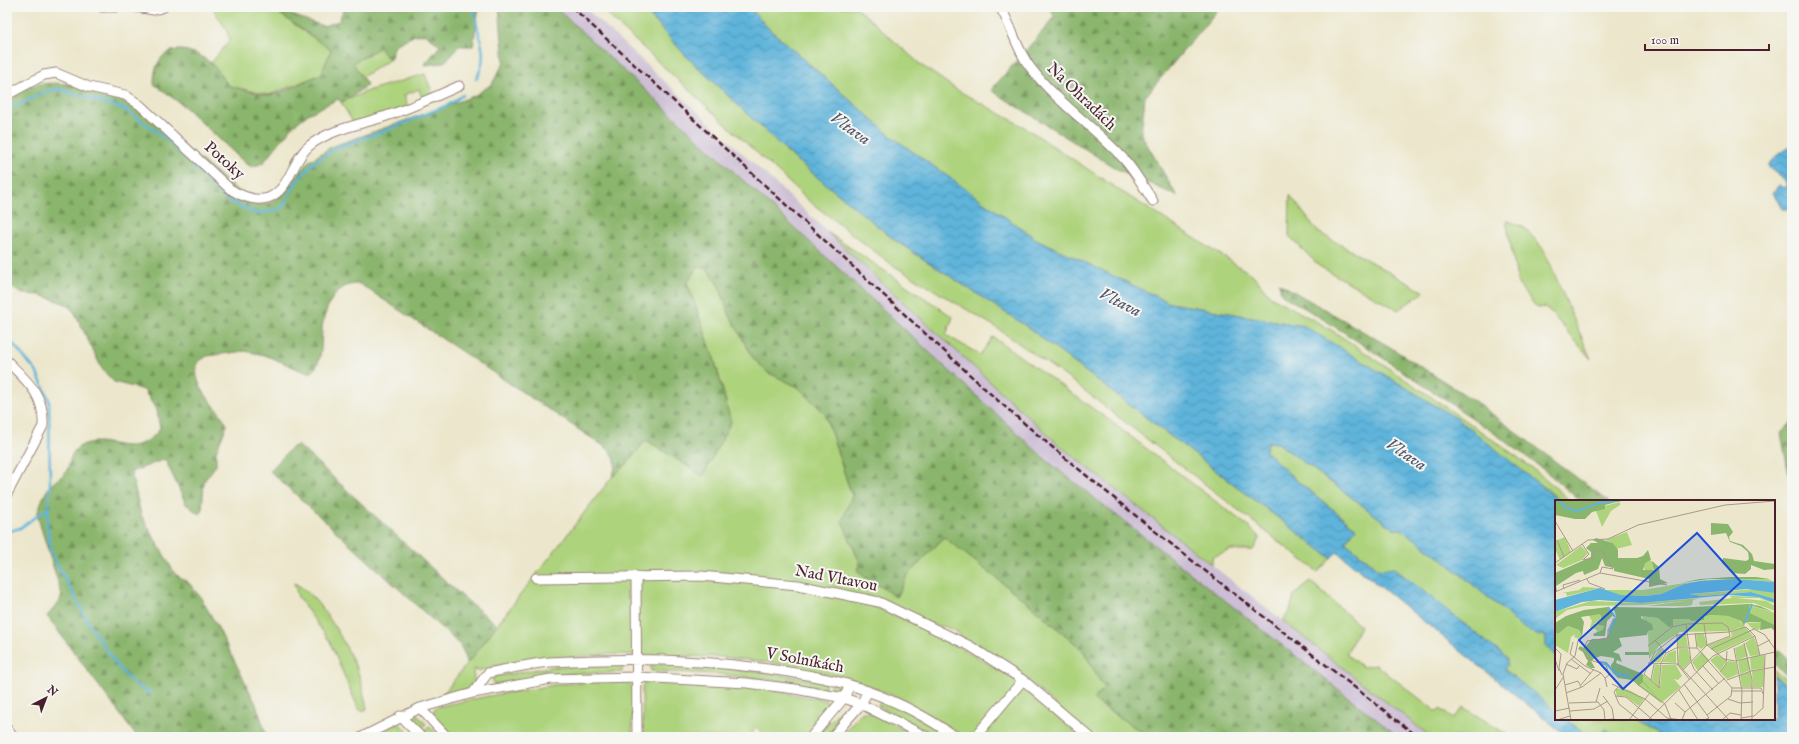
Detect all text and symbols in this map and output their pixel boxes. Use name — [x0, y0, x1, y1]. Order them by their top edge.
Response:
scale bar — [1645, 26, 1769, 52]
text: 100 m — [1651, 33, 1679, 48]
street label: Na Ohradách — [1042, 59, 1120, 136]
water label: Vltava — [826, 108, 874, 150]
street label: Potoky — [199, 138, 249, 185]
water label: Vltava — [1096, 284, 1145, 323]
water label: Vltava — [1382, 434, 1430, 476]
inset map — [1555, 500, 1775, 720]
street label: Nad Vltavou — [793, 561, 879, 597]
street label: V Solníkách — [763, 643, 846, 678]
north arrow — [26, 678, 66, 718]
text: N — [43, 682, 61, 700]

